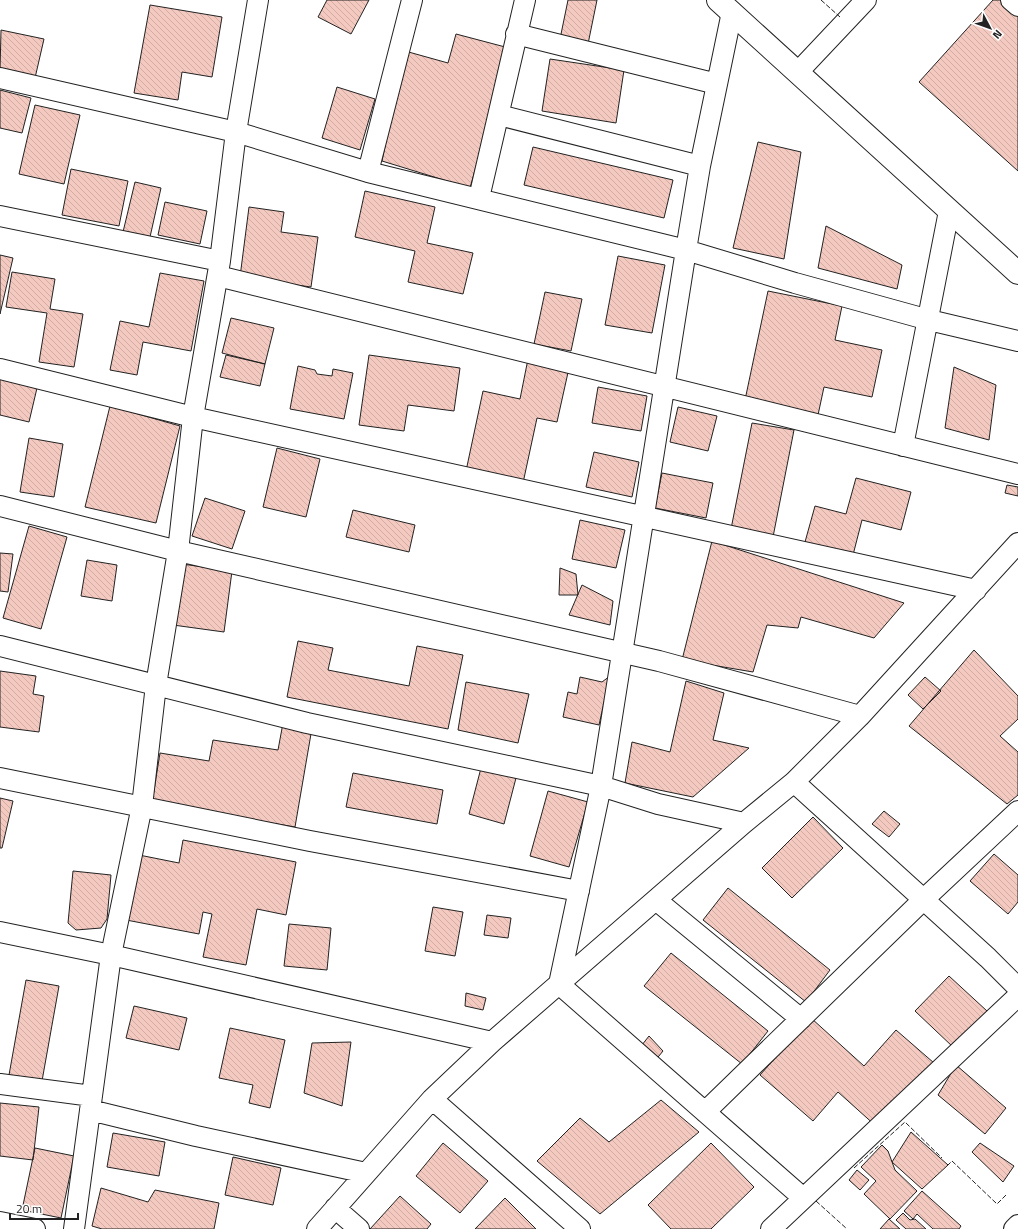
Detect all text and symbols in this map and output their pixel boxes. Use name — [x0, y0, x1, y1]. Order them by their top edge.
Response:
north arrow — [970, 8, 1010, 48]
text: N — [989, 26, 1006, 43]
scale bar — [10, 1195, 78, 1221]
text: 20 m — [16, 1199, 42, 1218]

